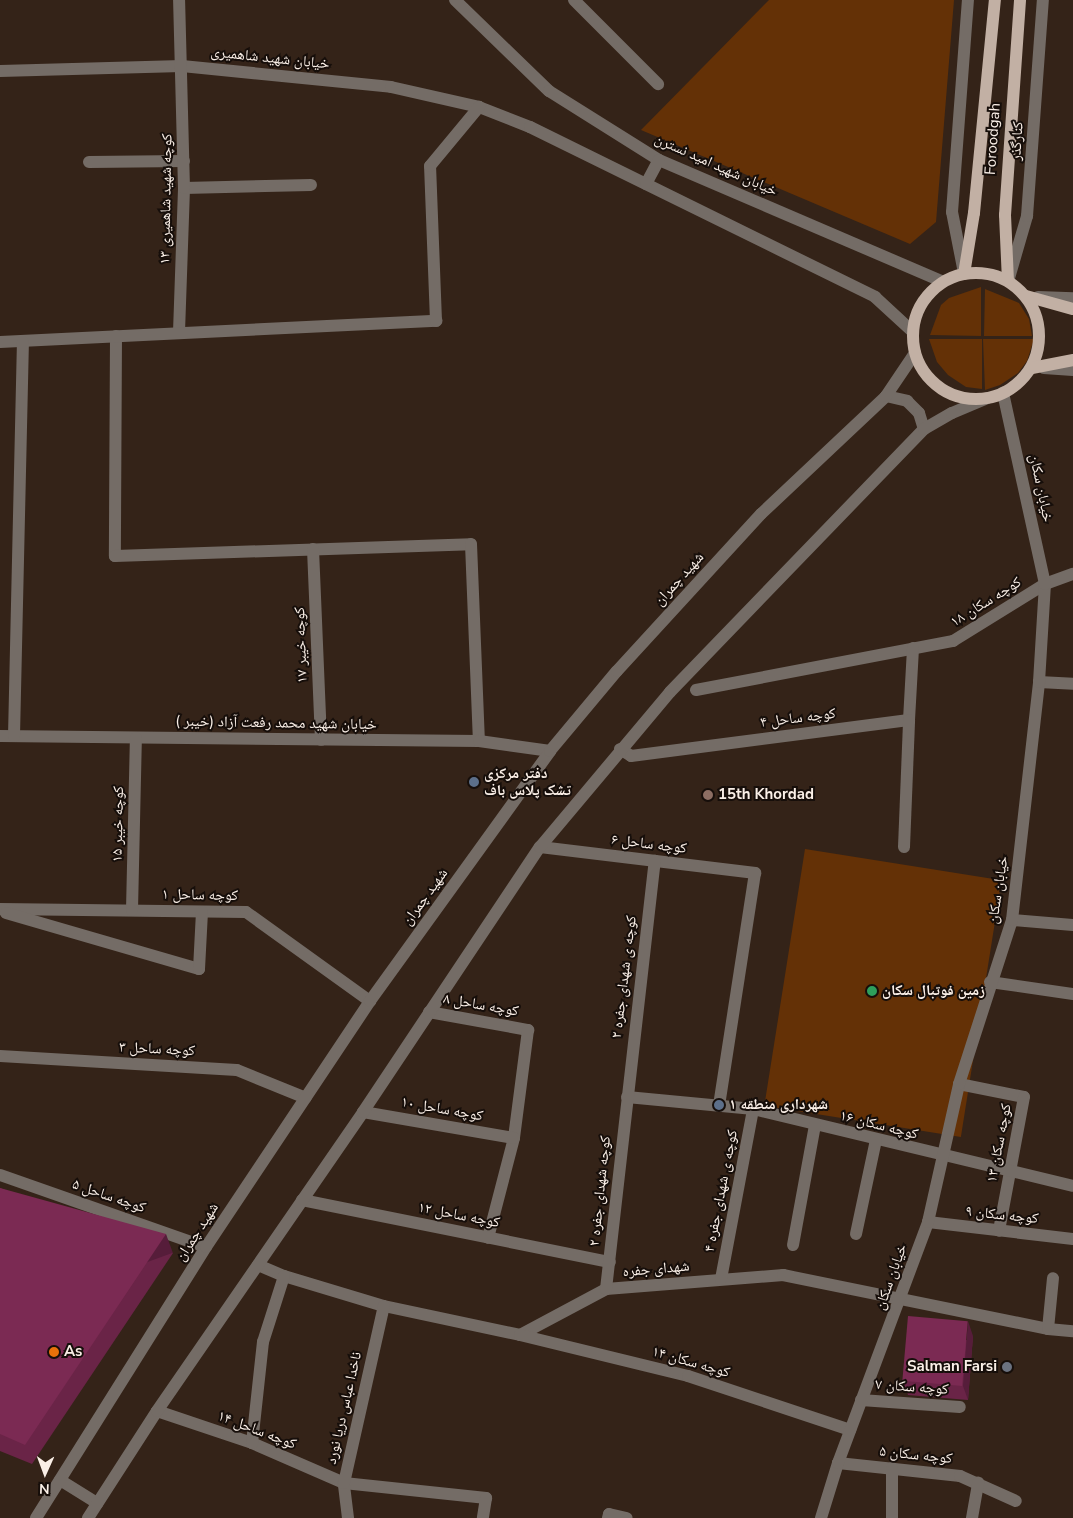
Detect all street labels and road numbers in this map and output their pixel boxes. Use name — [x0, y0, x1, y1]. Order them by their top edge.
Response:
street label: خیابان شهید شاهمیری — [210, 43, 330, 73]
street label: Foroodgah — [982, 102, 1004, 176]
street label: کنارگذر — [1007, 121, 1027, 161]
street label: خیابان شهید امید نسترن — [652, 130, 780, 200]
street label: کوچه شهید شاهمیری ۱۳ — [156, 133, 176, 265]
street label: خیابان سکان — [1025, 453, 1057, 523]
street label: شهید چمران — [650, 548, 708, 610]
street label: کوچه سکان ۱۸ — [947, 573, 1025, 631]
street label: کوچه خیبر ۱۷ — [291, 607, 311, 683]
street label: کوچه ساحل ۴ — [759, 704, 837, 732]
street label: ( خیبر) خیابان شهید محمد رفعت آزاد — [175, 712, 377, 734]
street label: کوچه خیبر ۱۵ — [108, 786, 128, 862]
street label: کوچه ساحل ۶ — [610, 830, 688, 858]
street label: خیابان سکان — [984, 855, 1012, 925]
street label: شهید چمران — [398, 865, 452, 929]
street label: کوچه ساحل ۱ — [162, 885, 238, 905]
street label: کوچه ی شهدای جفره ۲ — [608, 914, 640, 1040]
street label: کوچه ساحل ۸ — [442, 990, 520, 1020]
street label: کوچه ساحل ۳ — [119, 1038, 195, 1060]
street label: کوچه ساحل ۱۰ — [400, 1093, 484, 1125]
street label: کوچه سکان ۱۳ — [983, 1102, 1015, 1184]
street label: کوچه سکان ۱۶ — [838, 1107, 920, 1143]
street label: کوچه ی شهدای جفره ۴ — [700, 1128, 742, 1254]
street label: کوچه شهدای جفره ۲ — [585, 1135, 615, 1247]
street label: کوچه ساحل ۵ — [70, 1175, 148, 1217]
street label: کوچه ساحل ۱۲ — [417, 1198, 501, 1232]
street label: شهید چمران — [171, 1199, 223, 1265]
street label: کوچه سکان ۹ — [965, 1202, 1039, 1228]
street label: خیابان سکان — [871, 1242, 911, 1312]
street label: شهدای جفره — [622, 1257, 690, 1281]
street label: کوچه سکان ۱۴ — [650, 1342, 732, 1382]
street label: ناخدا عباس دریا نورد — [322, 1350, 366, 1466]
street label: کوچه سکان ۷ — [875, 1375, 949, 1399]
street label: کوچه ساحل ۱۴ — [215, 1407, 299, 1453]
street label: کوچه سکان ۵ — [879, 1442, 953, 1468]

